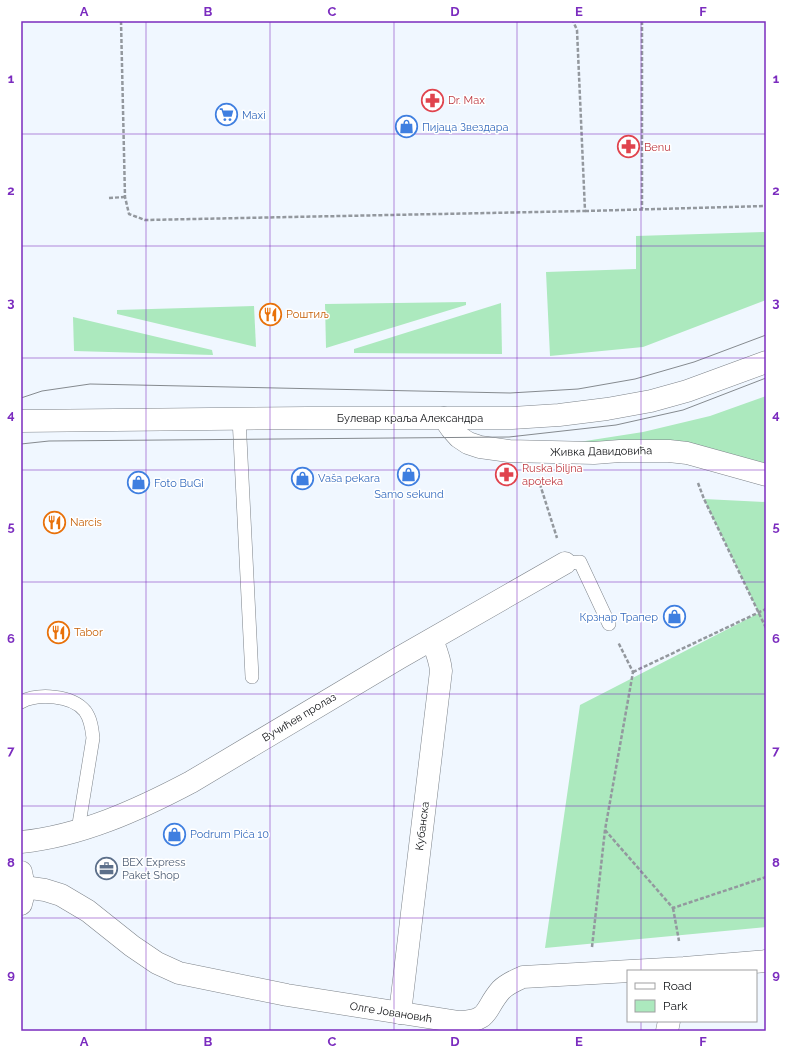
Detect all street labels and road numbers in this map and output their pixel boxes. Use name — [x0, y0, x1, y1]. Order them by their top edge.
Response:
street label: Булевар краља Александра — [337, 412, 483, 425]
street label: Живка Давидовића — [550, 444, 652, 459]
street label: Вучићев пролаз — [260, 690, 339, 745]
street label: Кубанска — [413, 801, 432, 851]
street label: Олге Јовановић — [349, 1000, 433, 1025]

